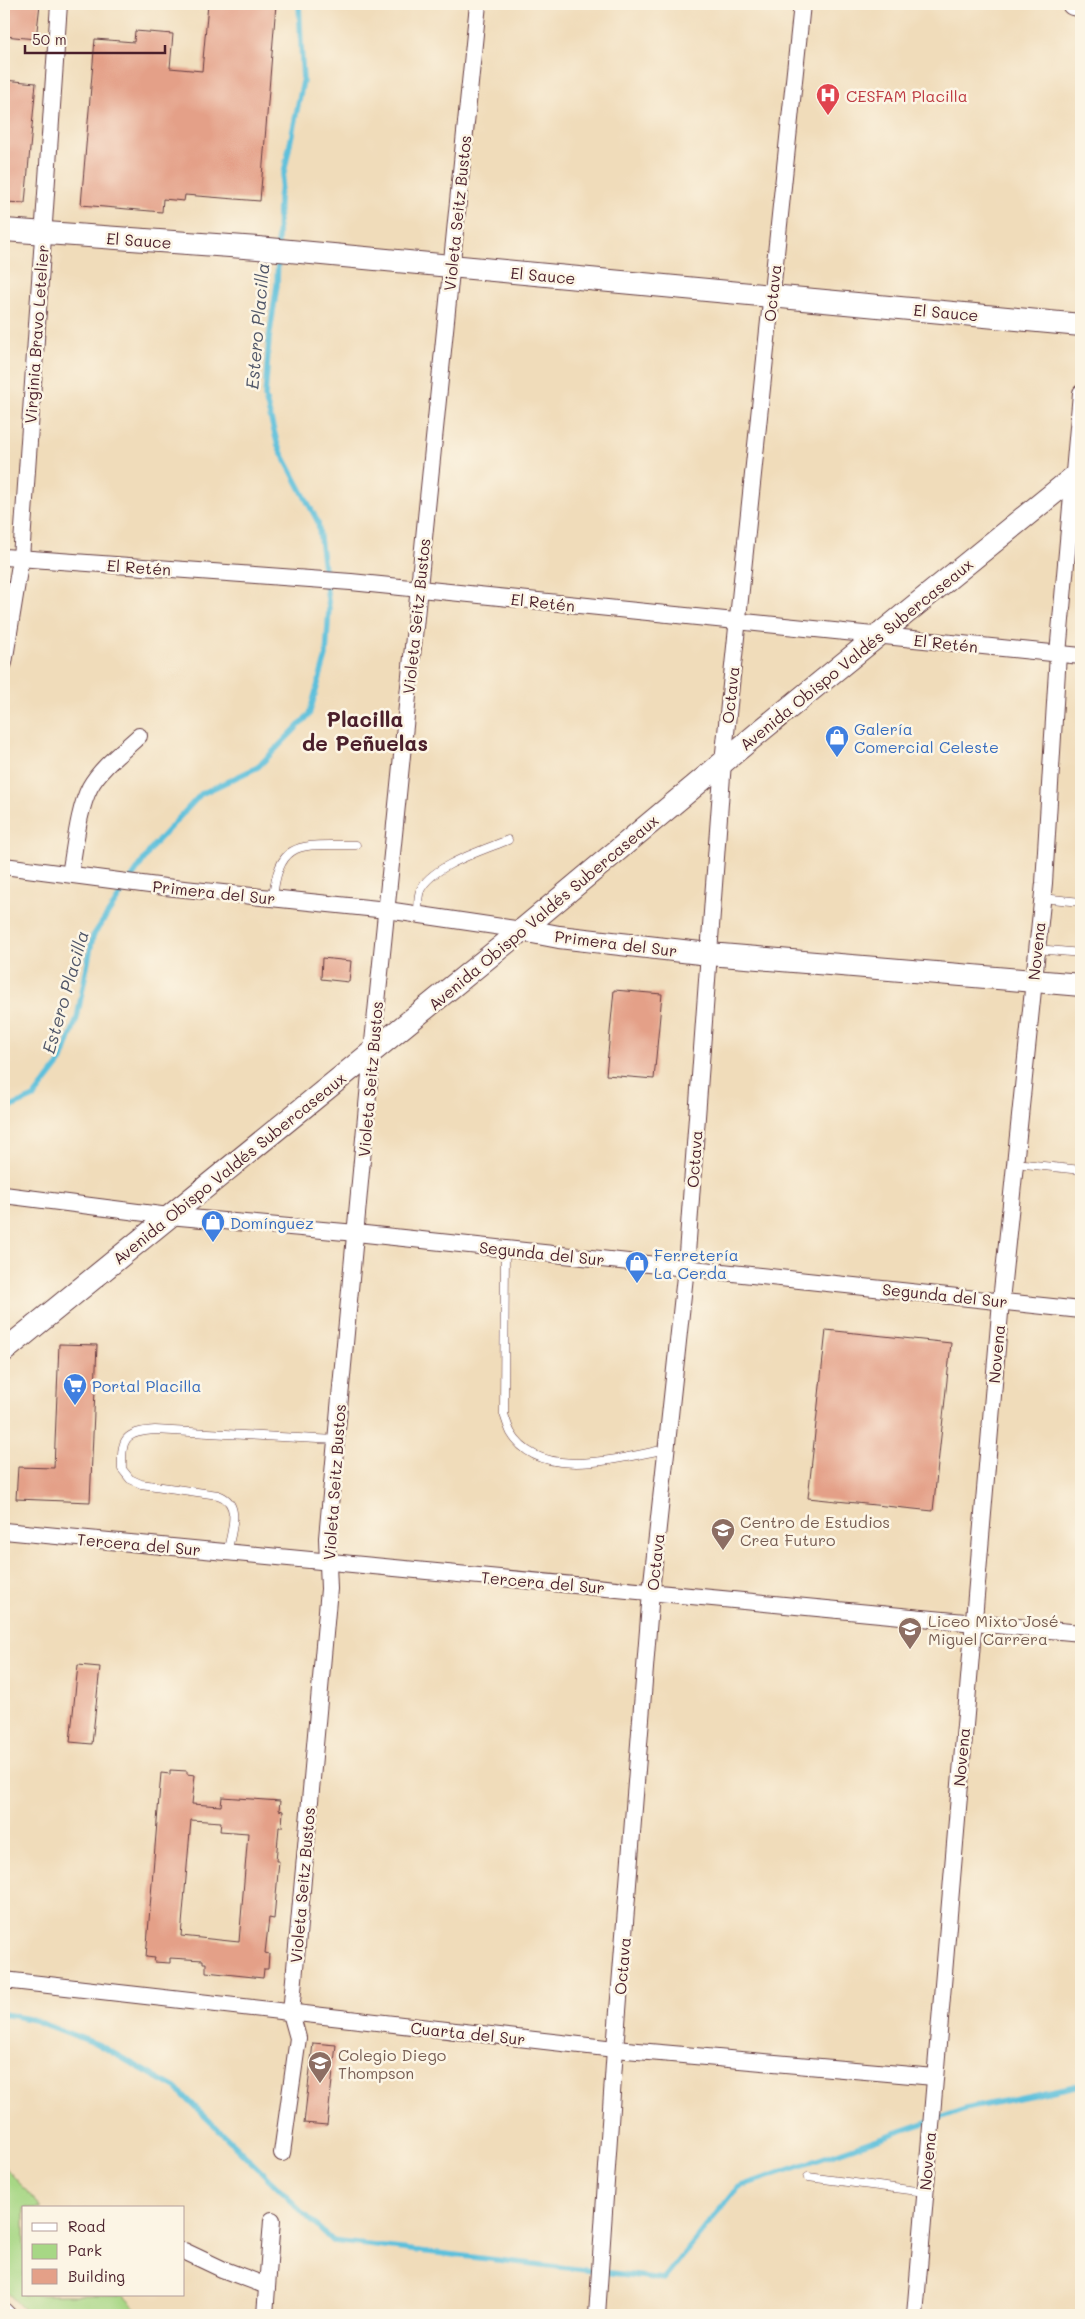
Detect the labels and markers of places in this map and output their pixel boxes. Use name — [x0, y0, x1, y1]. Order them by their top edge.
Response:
hospital icon: CESFAM Placilla — [815, 82, 841, 116]
place label: CESFAM Placilla — [846, 85, 968, 106]
place label: Galería Comercial Celeste — [854, 718, 999, 757]
shop icon: Galería Comercial Celeste — [824, 724, 850, 758]
shop icon: Domínguez — [200, 1209, 226, 1243]
place label: Domínguez — [230, 1212, 314, 1233]
place label: Ferretería La Cerda — [654, 1244, 739, 1283]
shop icon: Ferretería La Cerda — [624, 1250, 650, 1284]
supermarket icon: Portal Placilla — [62, 1372, 88, 1406]
place label: Portal Placilla — [92, 1375, 202, 1396]
place label: Centro de Estudios Crea Futuro — [740, 1511, 890, 1550]
school or university icon: Centro de Estudios Crea Futuro — [710, 1517, 736, 1551]
place label: Liceo Mixto José Miguel Carrera — [928, 1610, 1059, 1649]
school or university icon: Liceo Mixto José Miguel Carrera — [897, 1616, 923, 1650]
place label: Colegio Diego Thompson — [338, 2044, 446, 2083]
school or university icon: Colegio Diego Thompson — [307, 2050, 333, 2084]

